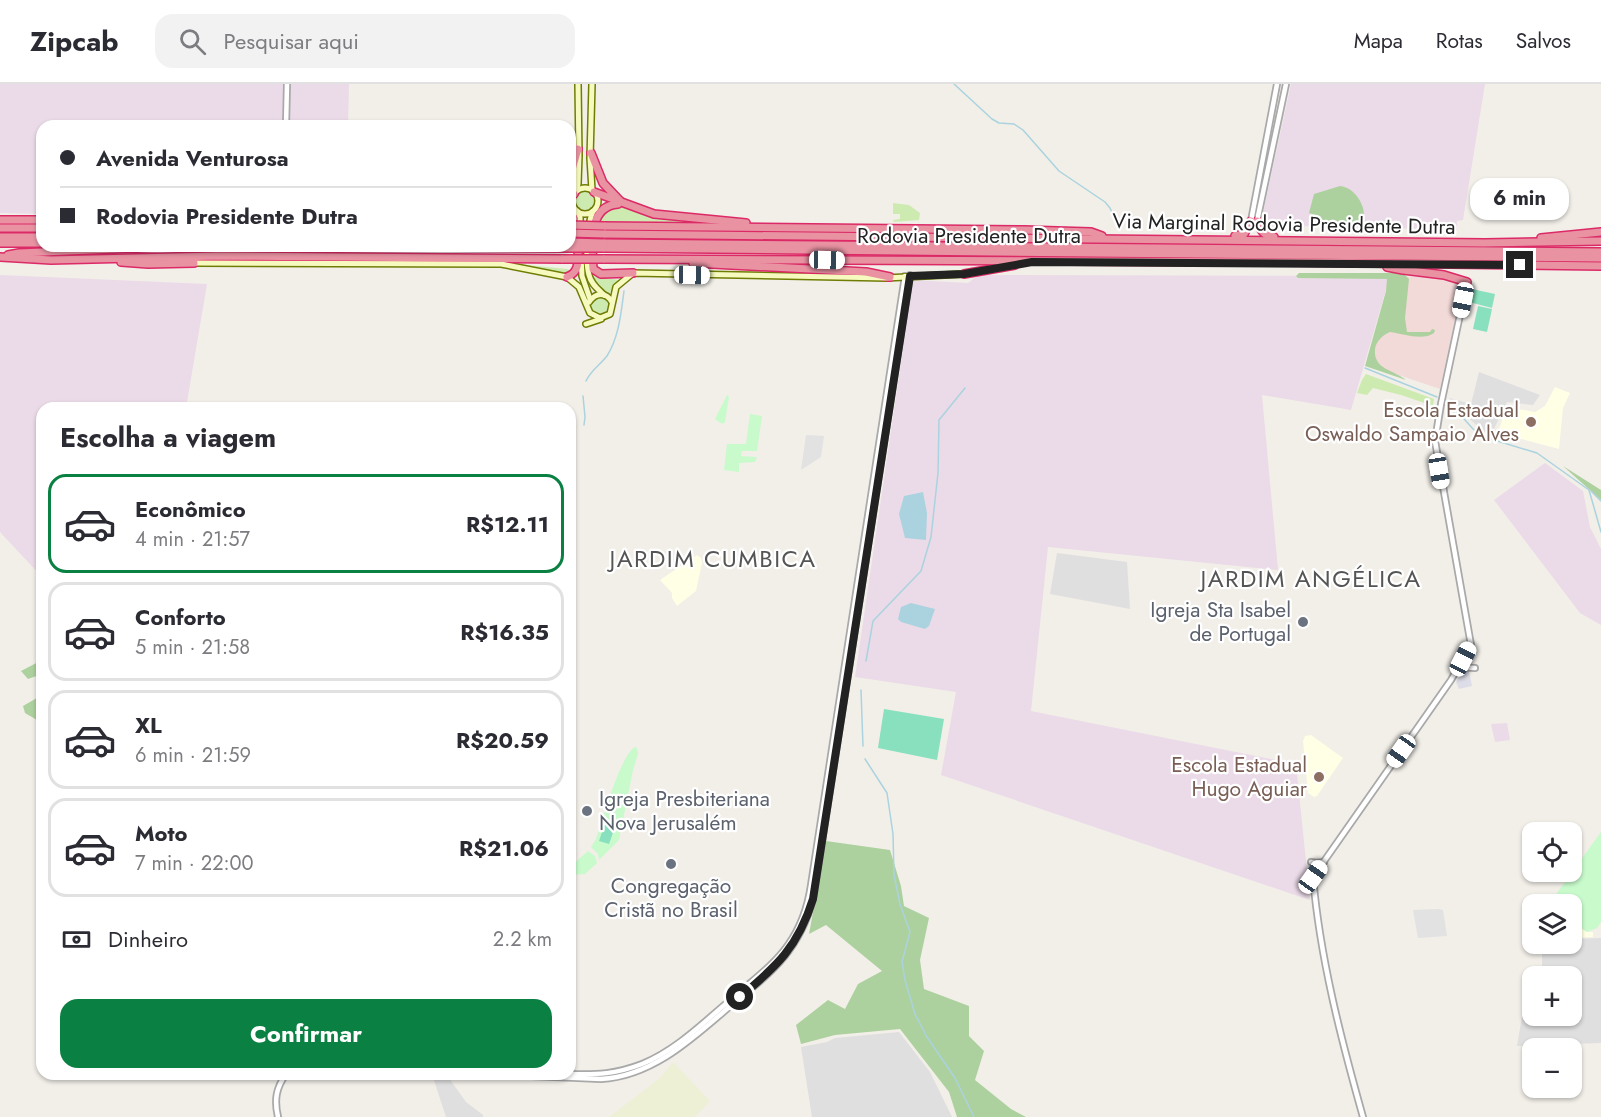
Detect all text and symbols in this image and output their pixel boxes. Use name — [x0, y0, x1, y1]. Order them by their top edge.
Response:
search box — [155, 14, 575, 68]
text: Zipcab — [30, 21, 119, 62]
icon: search — [176, 25, 209, 58]
text: Pesquisar aqui — [224, 25, 359, 57]
text: Mapa — [1354, 26, 1403, 56]
text: Rotas — [1436, 26, 1483, 56]
text: Salvos — [1516, 26, 1571, 56]
text: Avenida Venturosa — [96, 142, 289, 174]
callout: 6 min — [1470, 178, 1570, 220]
text: 6 min — [1493, 184, 1546, 213]
text: Rodovia Presidente Dutra — [96, 200, 358, 232]
street label: Via Marginal Rodovia Presidente Dutra — [1112, 206, 1456, 242]
street label: Rodovia Presidente Dutra — [857, 221, 1081, 251]
car — [809, 251, 845, 269]
route end — [1506, 251, 1533, 278]
car — [674, 266, 710, 284]
car — [1451, 281, 1475, 319]
place label: Escola Estadual Oswaldo Sampaio Alves — [1305, 395, 1519, 449]
marker: Escola Estadual Oswaldo Sampaio Alves — [1524, 415, 1538, 429]
text: Escolha a viagem — [60, 418, 276, 457]
car — [1427, 452, 1451, 490]
text: Econômico — [135, 493, 246, 525]
icon: car — [63, 497, 117, 551]
text: R$12.11 — [466, 508, 549, 540]
text: 4 min · 21:57 — [135, 525, 250, 554]
district label: JARDIM CUMBICA — [607, 541, 816, 576]
district label: JARDIM ANGÉLICA — [1197, 561, 1422, 596]
place label: Igreja Sta Isabel de Portugal — [1150, 595, 1291, 649]
text: Conforto — [135, 601, 226, 633]
icon: car — [63, 605, 117, 659]
marker: Igreja Sta Isabel de Portugal — [1296, 615, 1310, 629]
text: R$16.35 — [460, 616, 549, 648]
text: 5 min · 21:58 — [135, 633, 250, 662]
car — [1447, 639, 1479, 679]
text: XL — [135, 709, 162, 741]
icon: car — [63, 713, 117, 767]
text: R$20.59 — [456, 724, 549, 756]
car — [1383, 731, 1419, 771]
text: 6 min · 21:59 — [135, 741, 251, 770]
place label: Escola Estadual Hugo Aguiar — [1171, 750, 1308, 804]
marker: Escola Estadual Hugo Aguiar — [1312, 770, 1326, 784]
place label: Igreja Presbiteriana Nova Jerusalém — [599, 784, 770, 838]
marker: Igreja Presbiteriana Nova Jerusalém — [580, 804, 594, 818]
text: Moto — [135, 817, 188, 849]
icon: car — [63, 821, 117, 875]
map controls — [1522, 822, 1582, 1098]
button: locate — [1522, 822, 1582, 882]
text: R$21.06 — [459, 832, 549, 864]
text: 7 min · 22:00 — [135, 849, 254, 878]
marker: Congregação Cristã no Brasil — [664, 857, 678, 871]
car — [1295, 857, 1331, 897]
place label: Congregação Cristã no Brasil — [604, 871, 738, 925]
button: layers — [1522, 894, 1582, 954]
icon: cash — [60, 923, 93, 956]
text: Dinheiro — [108, 923, 188, 955]
text: 2.2 km — [493, 925, 552, 954]
button: + — [1522, 966, 1582, 1026]
route start — [726, 983, 753, 1010]
button: Confirmar — [60, 999, 552, 1068]
button: − — [1522, 1038, 1582, 1098]

